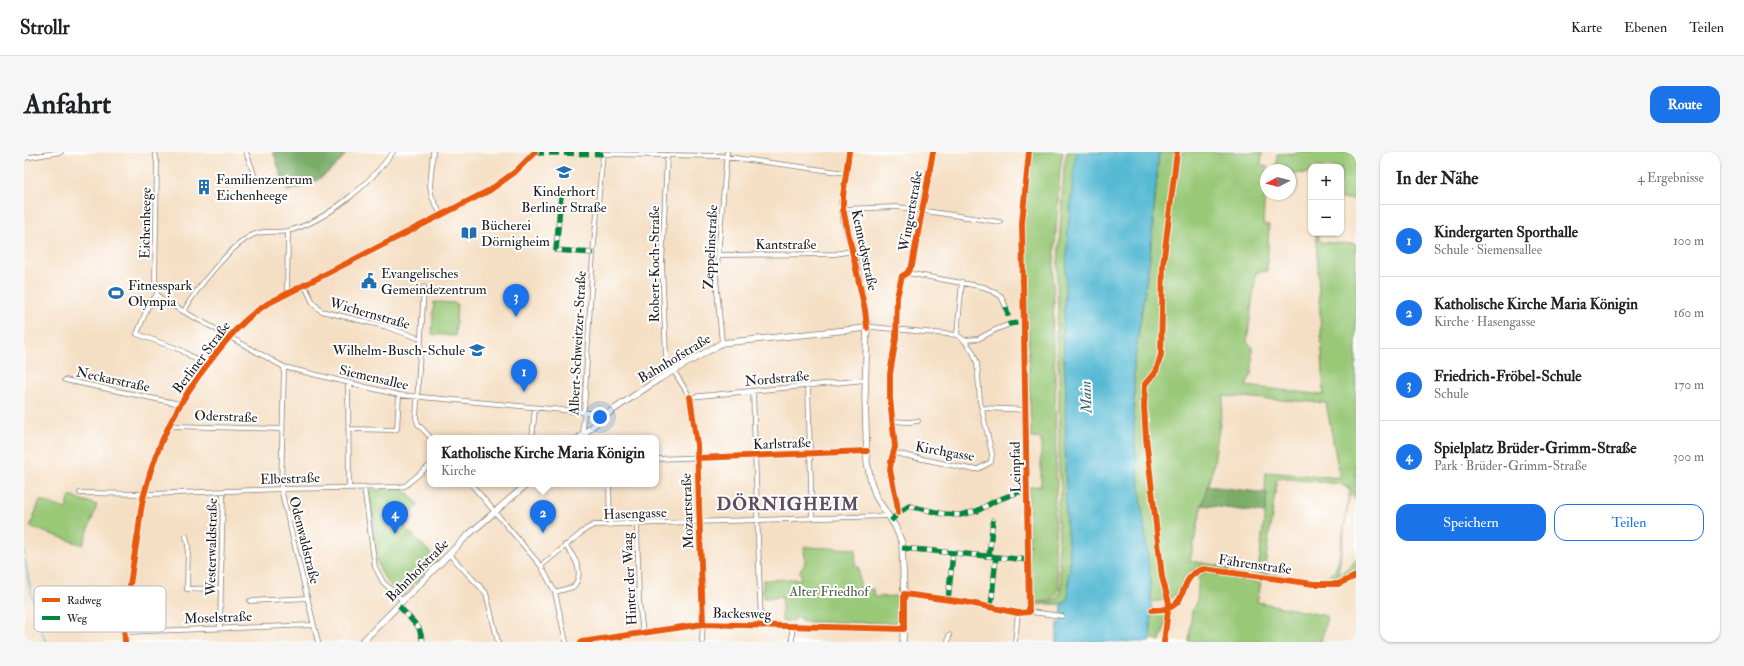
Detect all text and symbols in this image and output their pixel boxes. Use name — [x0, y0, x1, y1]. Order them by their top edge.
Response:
text: Strollr — [20, 16, 70, 40]
text: Karte — [1571, 19, 1602, 36]
text: Ebenen — [1624, 19, 1667, 36]
text: Teilen — [1689, 19, 1724, 36]
button: Route — [1650, 86, 1720, 123]
text: Anfahrt — [24, 87, 111, 122]
school or university icon: Kinderhort Berliner Straße — [555, 163, 573, 181]
north arrow — [1260, 164, 1296, 200]
map controls — [1308, 164, 1344, 236]
button: + — [1308, 164, 1344, 200]
text: In der Nähe — [1396, 168, 1478, 189]
street label: Wingertstraße — [895, 169, 926, 254]
text: 4 Ergebnisse — [1637, 170, 1704, 186]
place label: Familienzentrum Eichenheege — [216, 171, 313, 204]
building icon: Familienzentrum Eichenheege — [195, 178, 213, 196]
place label: Kinderhort Berliner Straße — [521, 183, 607, 216]
street label: Eichenheege — [136, 187, 155, 259]
button: − — [1308, 200, 1344, 236]
street label: Zeppelinstraße — [700, 204, 722, 290]
street label: Robert-Koch-Straße — [646, 205, 663, 322]
street label: Kennedystraße — [847, 208, 881, 293]
place label: Bücherei Dörnigheim — [481, 217, 550, 250]
text: Kindergarten Sporthalle — [1434, 223, 1578, 242]
library icon: Bücherei Dörnigheim — [460, 224, 478, 242]
text: 1 — [1407, 233, 1411, 249]
text: 100 m — [1673, 233, 1704, 249]
street label: Kantstraße — [756, 236, 817, 253]
text: Schule · Siemensallee — [1434, 242, 1542, 258]
place label: Evangelisches Gemeindezentrum — [381, 265, 487, 298]
street label: Albert-Schweitzer-Straße — [565, 270, 590, 417]
public building icon: Evangelisches Gemeindezentrum — [360, 272, 378, 290]
place label: Fitnesspark Olympia — [128, 277, 193, 311]
sports icon: Fitnesspark Olympia — [107, 284, 125, 302]
pin: 3 — [503, 284, 529, 317]
street label: Wichernstraße — [327, 294, 412, 333]
text: Katholische Kirche Maria Königin — [1434, 295, 1638, 314]
text: 2 — [1406, 305, 1412, 321]
text: 160 m — [1673, 305, 1704, 321]
text: Kirche · Hasengasse — [1434, 314, 1536, 330]
street label: Berliner Straße — [169, 318, 234, 397]
street label: Bahnhofstraße — [635, 330, 714, 387]
school or university icon: Wilhelm-Busch-Schule — [468, 341, 486, 359]
place label: Wilhelm-Busch-Schule — [331, 342, 465, 359]
pin: 1 — [511, 359, 537, 392]
street label: Siemensallee — [338, 361, 410, 394]
street label: Neckarstraße — [74, 363, 151, 396]
street label: Nordstraße — [744, 367, 810, 390]
text: Friedrich-Fröbel-Schule — [1434, 367, 1582, 386]
text: 3 — [1407, 377, 1412, 393]
text: 170 m — [1674, 377, 1704, 393]
water label: Main — [1076, 380, 1097, 415]
text: Schule — [1434, 386, 1469, 402]
street label: Oderstraße — [194, 407, 258, 426]
your location — [590, 407, 610, 427]
street label: Karlstraße — [753, 434, 811, 453]
popup — [427, 435, 659, 487]
street label: Kirchgasse — [914, 438, 976, 465]
text: Spielplatz Brüder-Grimm-Straße — [1434, 439, 1636, 458]
street label: Leinpfad — [1007, 441, 1025, 493]
text: Katholische Kirche Maria Königin — [441, 444, 645, 463]
text: 4 — [1405, 449, 1413, 465]
text: 300 m — [1673, 449, 1704, 465]
text: Park · Brüder-Grimm-Straße — [1434, 458, 1587, 474]
text: Kirche — [441, 463, 476, 479]
street label: Elbestraße — [260, 469, 320, 488]
street label: Mozartstraße — [678, 473, 697, 549]
district label: DÖRNIGHEIM — [717, 493, 859, 516]
street label: Odenwaldstraße — [285, 495, 324, 586]
street label: Westerwaldstraße — [202, 498, 221, 597]
pin: 2 — [530, 500, 556, 533]
pin: 4 — [382, 501, 408, 534]
street label: Hasengasse — [603, 504, 667, 523]
button: Speichern — [1396, 504, 1546, 541]
button: Teilen — [1554, 504, 1704, 541]
street label: Hinter der Waag — [619, 531, 640, 626]
street label: Bahnhofstraße — [382, 535, 452, 605]
street label: Fährenstraße — [1217, 551, 1293, 578]
park label: Alter Friedhof — [788, 583, 871, 600]
legend — [34, 586, 166, 632]
text: Radweg — [67, 594, 102, 607]
street label: Backesweg — [712, 604, 773, 623]
street label: Moselstraße — [184, 608, 252, 627]
text: Weg — [66, 612, 88, 625]

